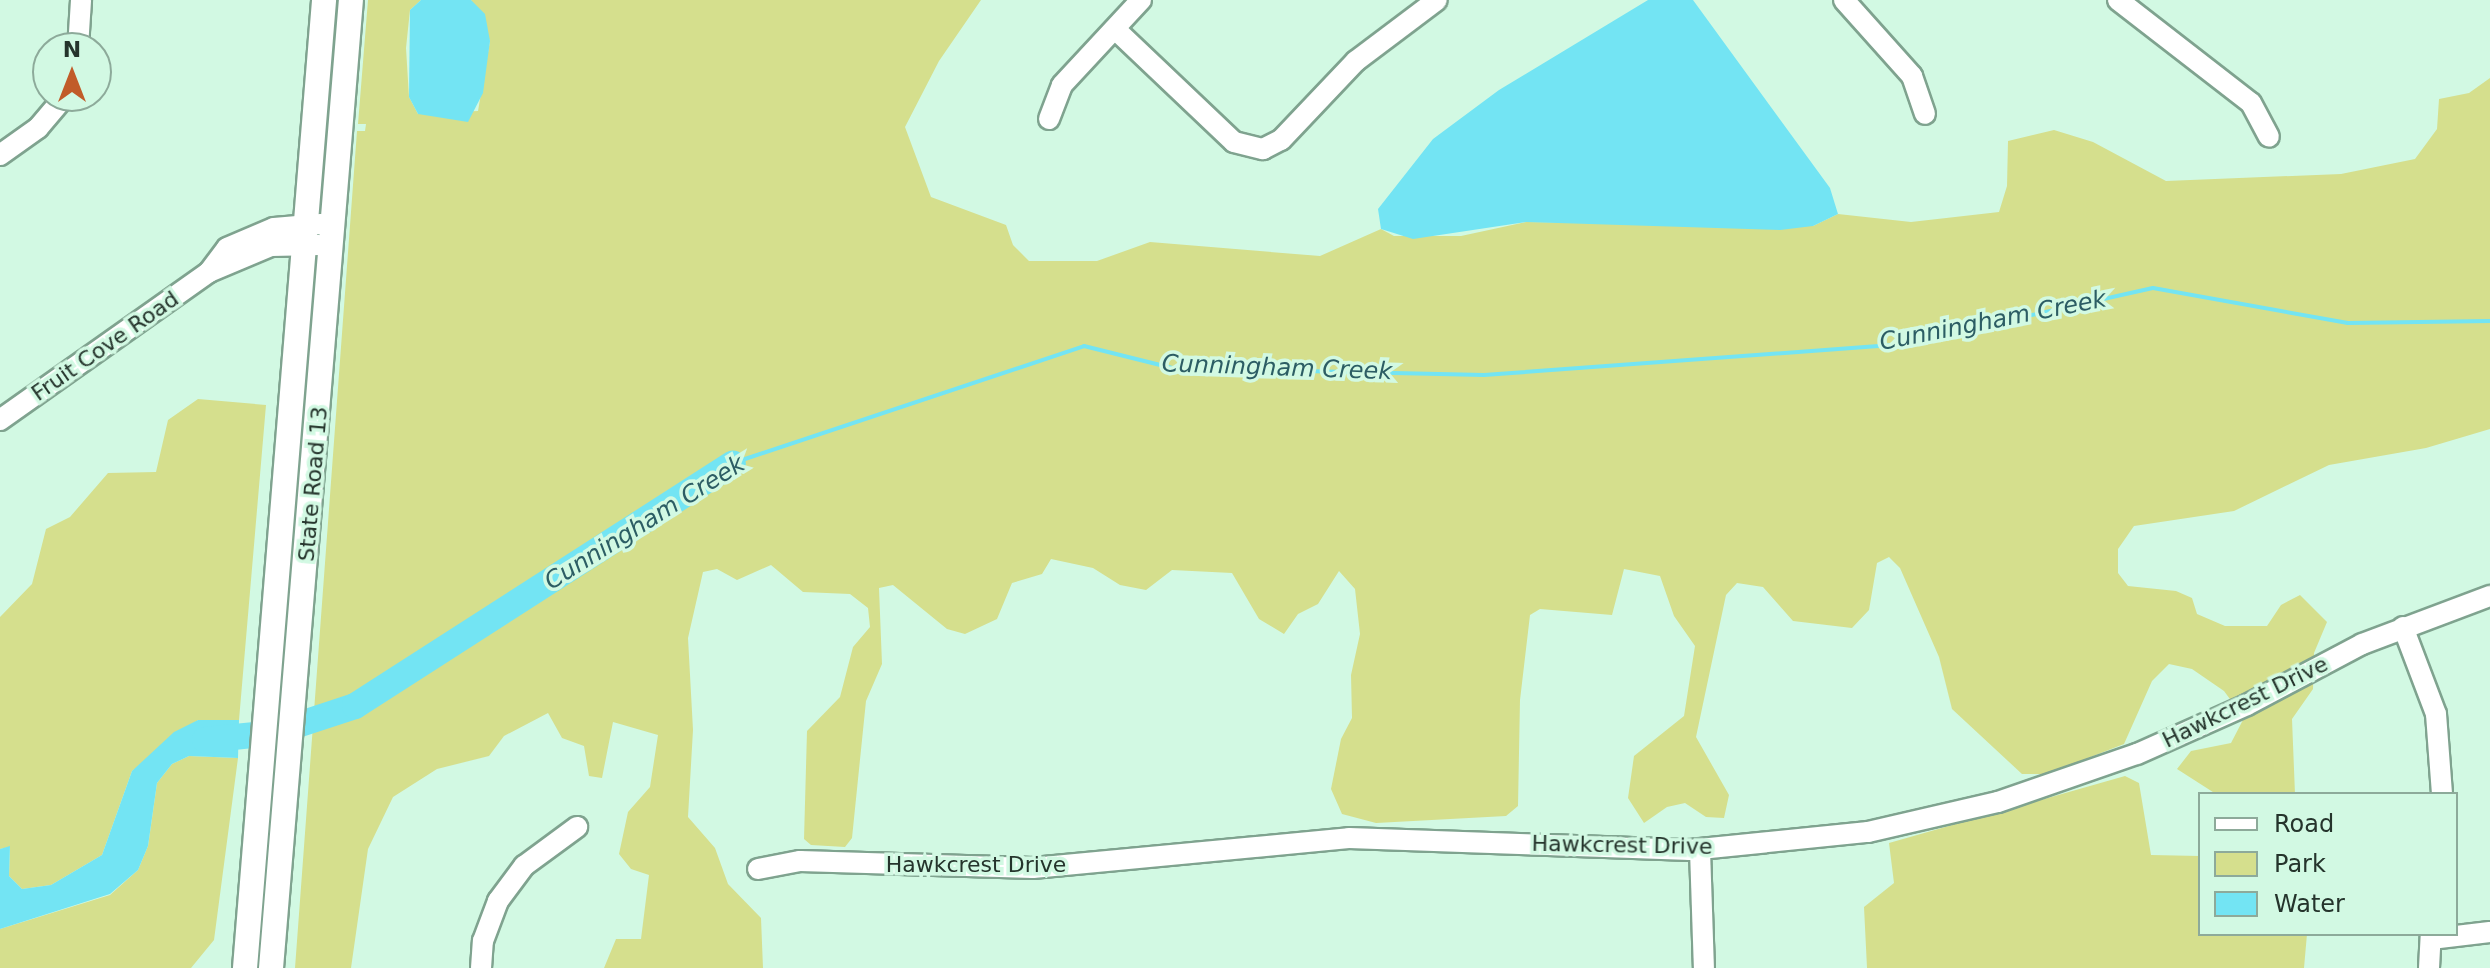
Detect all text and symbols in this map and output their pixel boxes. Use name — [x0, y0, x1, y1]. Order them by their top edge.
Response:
north arrow — [32, 32, 112, 112]
text: N — [63, 37, 81, 62]
street label: Fruit Cove Road — [26, 285, 184, 407]
water label: Cunningham Creek — [1877, 285, 2109, 357]
water label: Cunningham Creek — [1161, 350, 1393, 386]
street label: State Road 13 — [293, 405, 333, 563]
water label: Cunningham Creek — [540, 450, 750, 596]
street label: Hawkcrest Drive — [2158, 651, 2332, 753]
legend — [2198, 792, 2458, 936]
text: Road — [2274, 810, 2334, 838]
street label: Hawkcrest Drive — [1531, 830, 1713, 860]
text: Park — [2274, 850, 2326, 878]
street label: Hawkcrest Drive — [886, 852, 1066, 878]
text: Water — [2274, 890, 2345, 918]

